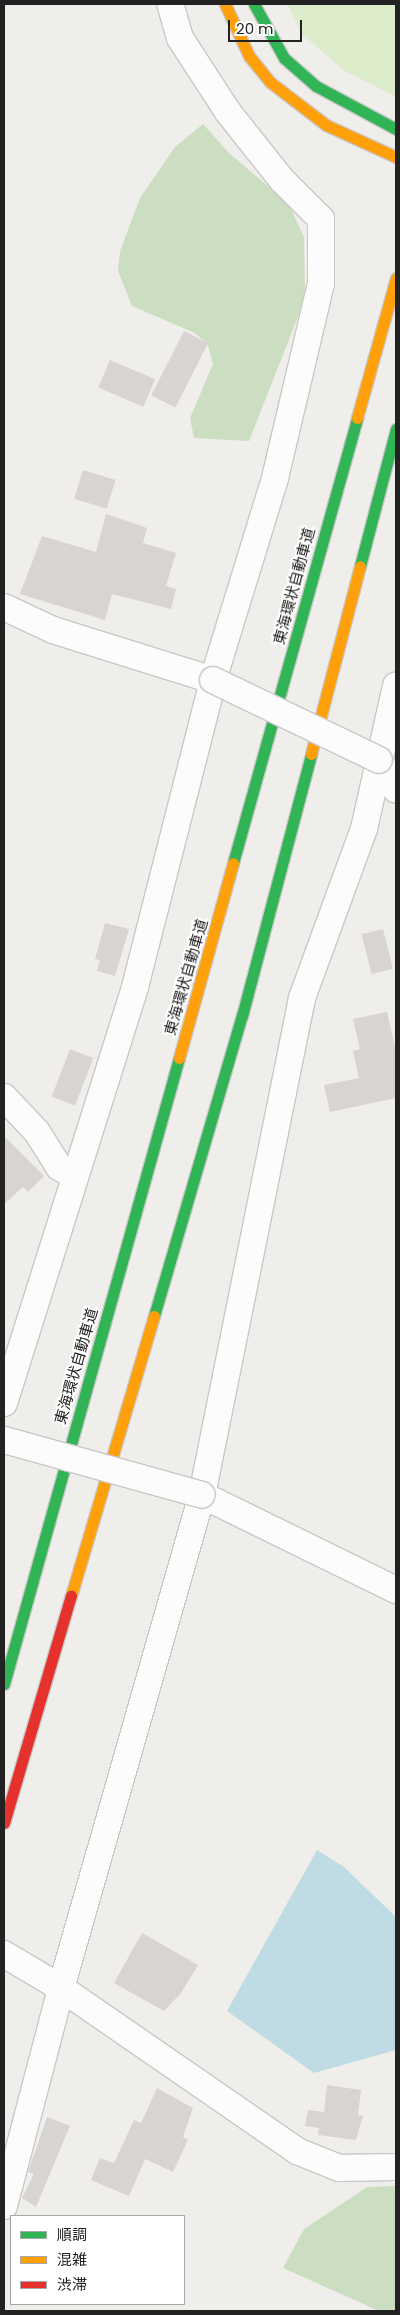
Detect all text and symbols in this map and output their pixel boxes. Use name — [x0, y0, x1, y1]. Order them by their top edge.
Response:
scale bar — [230, 10, 304, 42]
text: 20 m — [236, 18, 274, 39]
street label: 東海環状自動車道 — [270, 526, 318, 646]
street label: 東海環状自動車道 — [161, 917, 211, 1037]
street label: 東海環状自動車道 — [51, 1306, 101, 1426]
legend — [10, 2215, 185, 2305]
text: 順調 — [57, 2224, 87, 2245]
text: 混雑 — [57, 2249, 87, 2270]
text: 渋滞 — [57, 2274, 87, 2295]

